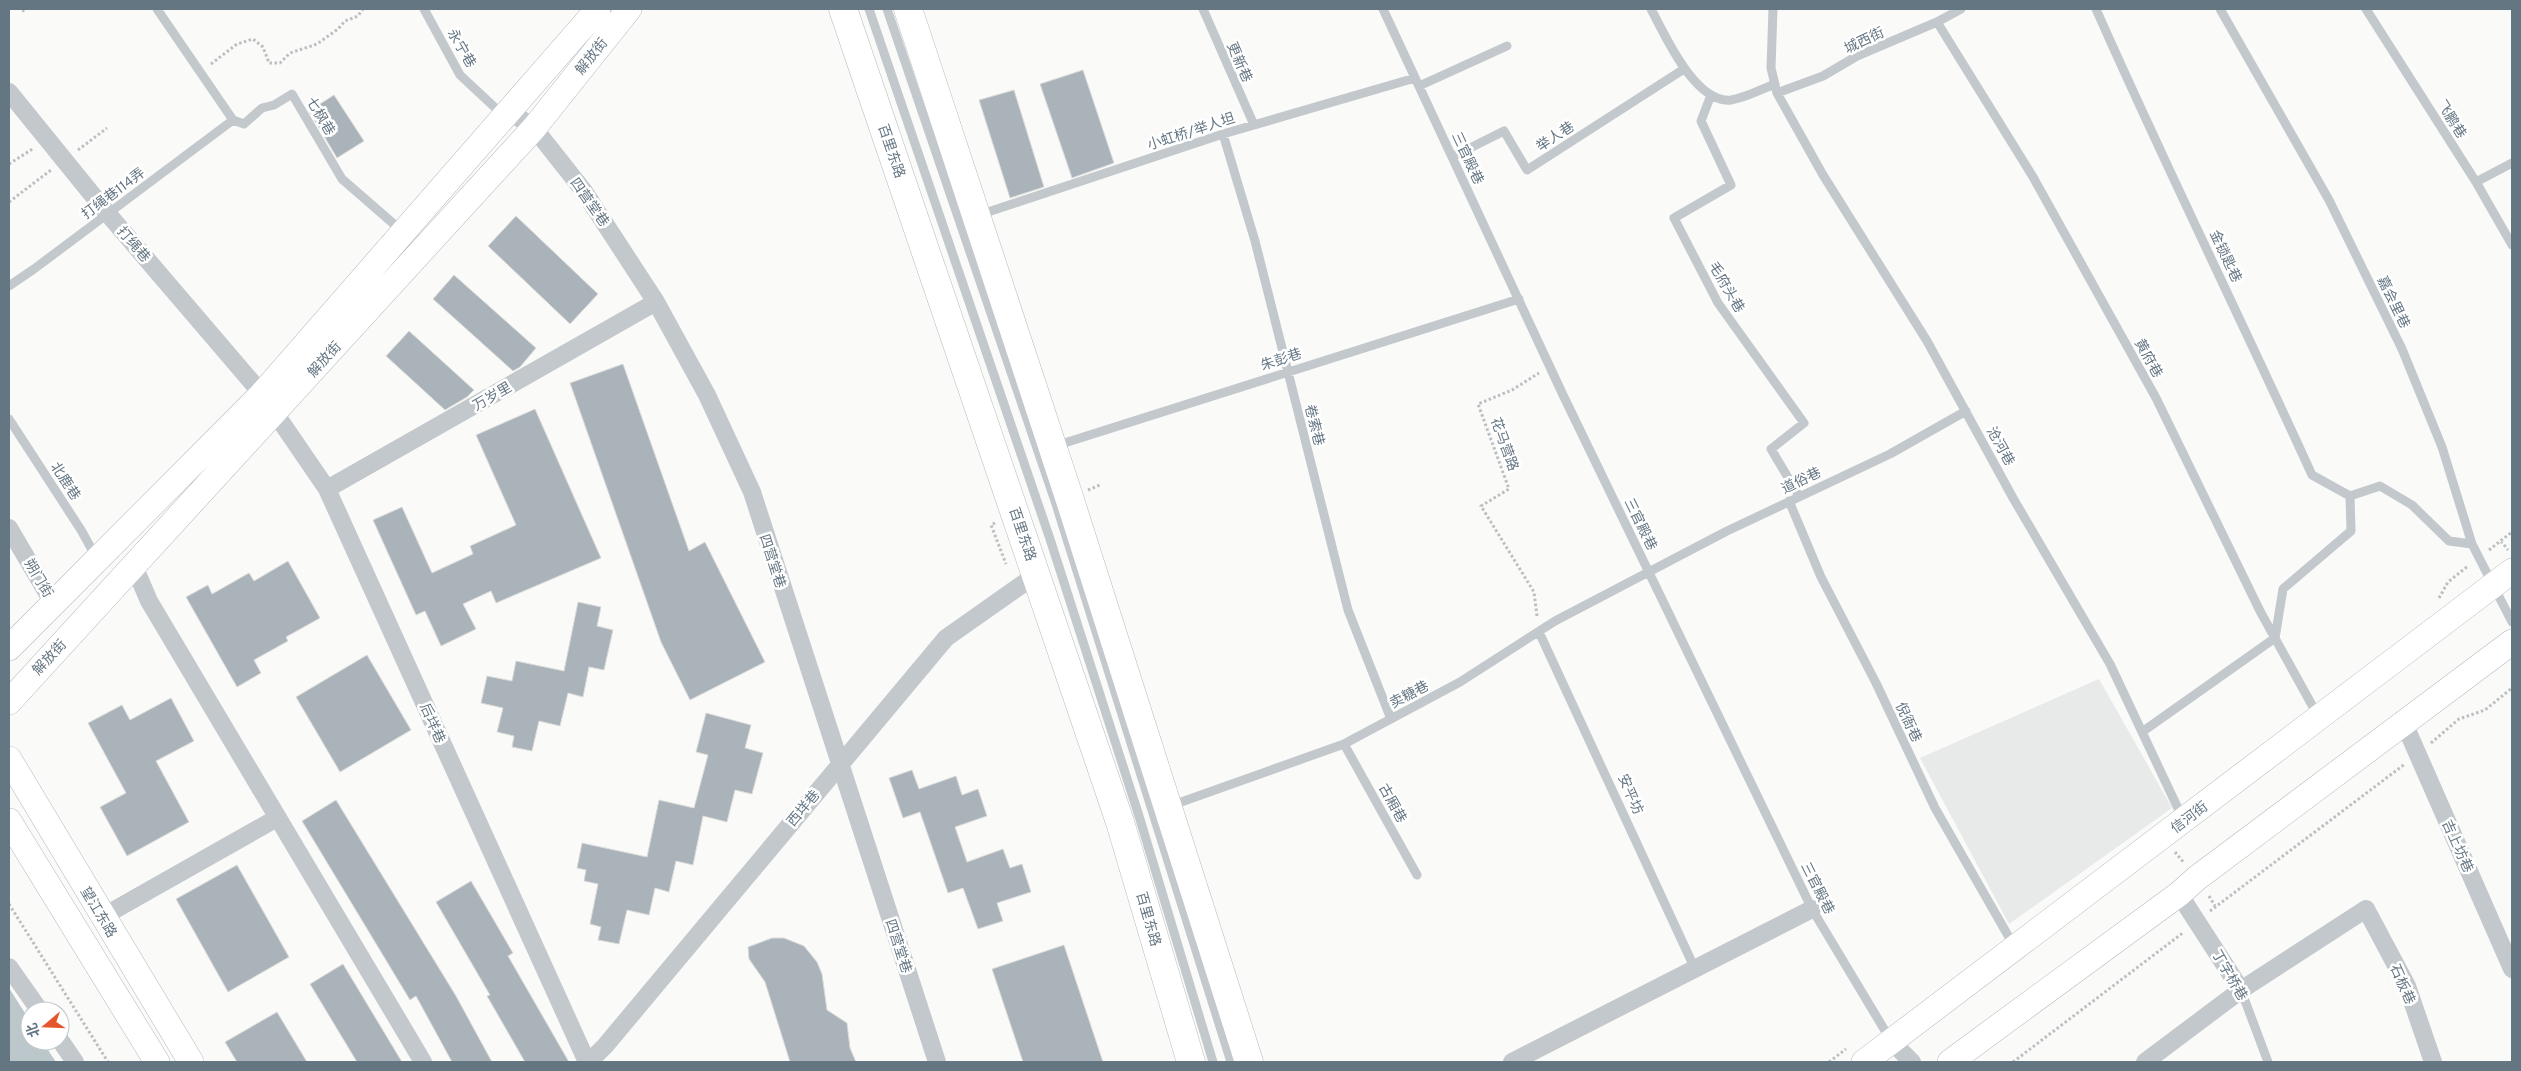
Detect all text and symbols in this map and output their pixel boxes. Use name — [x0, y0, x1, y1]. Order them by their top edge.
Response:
street label: 城西街 — [1842, 25, 1887, 58]
street label: 永宁巷 — [443, 26, 479, 71]
street label: 解放街 — [572, 35, 612, 79]
street label: 更新巷 — [1222, 40, 1255, 85]
street label: 七枫巷 — [302, 94, 338, 139]
street label: 飞鹏巷 — [2432, 97, 2469, 142]
street label: 小虹桥/举人坦 — [1146, 110, 1237, 155]
street label: 举人巷 — [1534, 119, 1578, 156]
street label: 百里东路 — [873, 122, 908, 181]
street label: 三官殿巷 — [1447, 130, 1486, 188]
street label: 打绳巷114弄 — [79, 165, 149, 224]
street label: 四营堂巷 — [566, 175, 612, 231]
street label: 打绳巷 — [113, 224, 153, 266]
street label: 金锁匙巷 — [2205, 228, 2244, 286]
street label: 毛府头巷 — [1704, 259, 1747, 316]
street label: 嘉会里巷 — [2373, 274, 2413, 332]
street label: 黄府巷 — [2130, 336, 2165, 381]
street label: 解放街 — [305, 339, 345, 381]
street label: 朱彭巷 — [1259, 346, 1304, 375]
street label: 万岁里 — [470, 379, 515, 415]
street label: 卷索巷 — [1300, 403, 1327, 448]
street label: 花马营路 — [1486, 415, 1521, 474]
street label: 沧河巷 — [1982, 424, 2017, 469]
street label: 北鹿巷 — [46, 459, 84, 504]
street label: 道俗巷 — [1779, 465, 1824, 498]
street label: 三官殿巷 — [1620, 496, 1660, 554]
street label: 百里东路 — [1004, 505, 1039, 564]
street label: 四营堂巷 — [755, 532, 788, 591]
street label: 朔门街 — [20, 556, 56, 601]
street label: 解放街 — [30, 637, 71, 679]
street label: 卖糖巷 — [1387, 677, 1432, 713]
street label: 倪衙巷 — [1891, 700, 1924, 745]
street label: 后垟巷 — [415, 701, 449, 746]
street label: 安平坊 — [1613, 772, 1647, 817]
street label: 古厢巷 — [1374, 781, 1409, 826]
street label: 西垟巷 — [783, 787, 824, 831]
street label: 信河街 — [2168, 799, 2212, 838]
street label: 吉上坊巷 — [2437, 817, 2477, 876]
street label: 三官殿巷 — [1796, 860, 1837, 917]
street label: 望江东路 — [76, 884, 119, 941]
street label: 百里东路 — [1132, 890, 1163, 949]
street label: 四营堂巷 — [881, 917, 914, 976]
street label: 丁字桥巷 — [2207, 947, 2250, 1004]
street label: 石板巷 — [2385, 962, 2418, 1007]
north arrow — [20, 1001, 70, 1051]
text: 北 — [24, 1020, 44, 1039]

